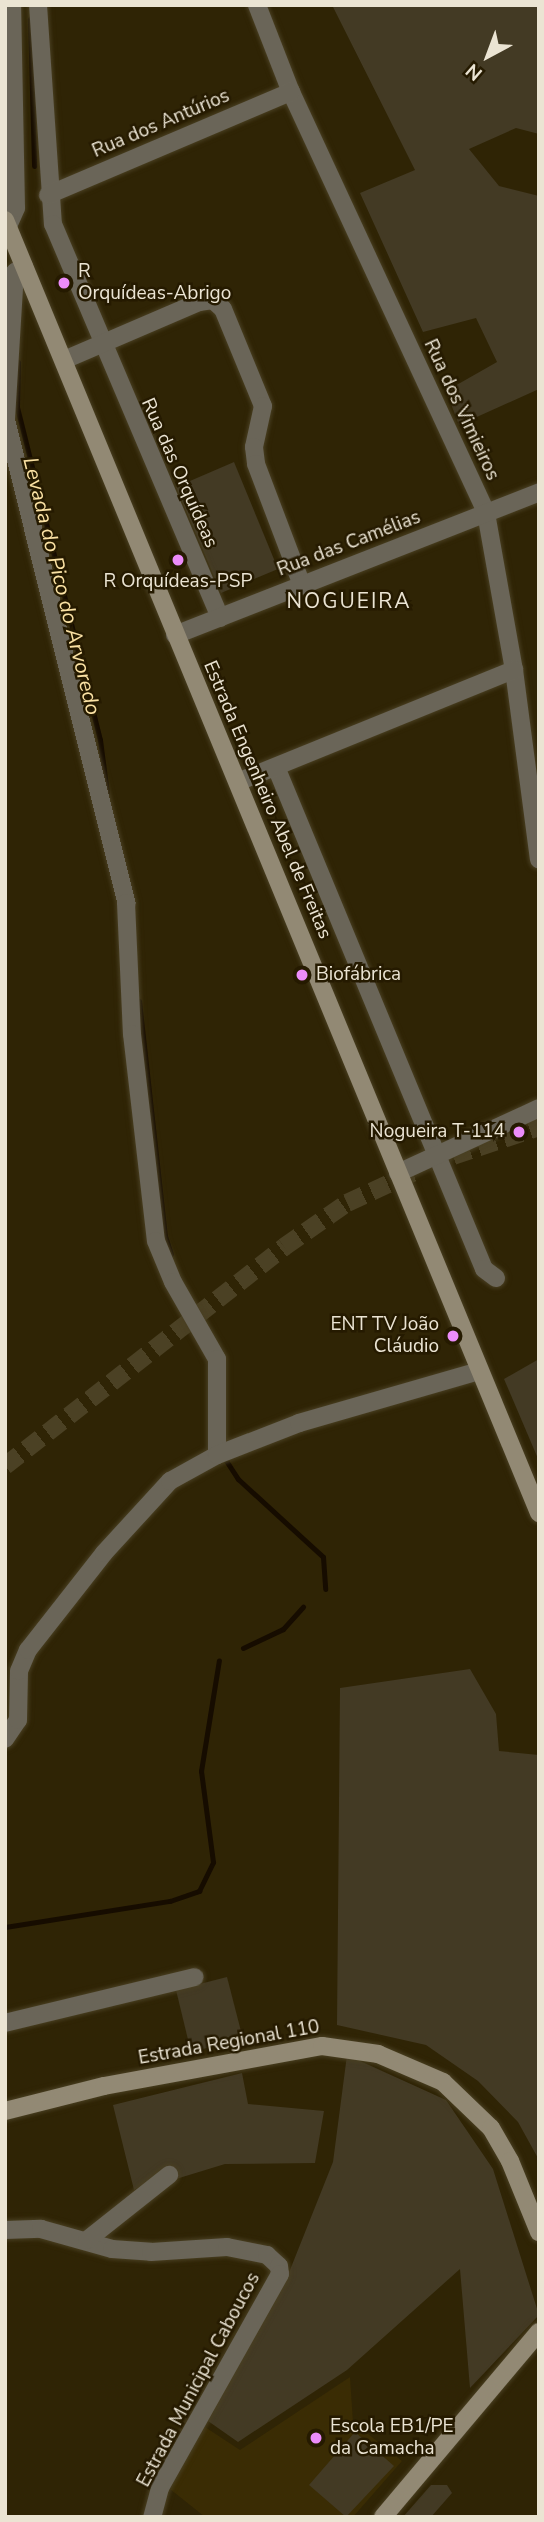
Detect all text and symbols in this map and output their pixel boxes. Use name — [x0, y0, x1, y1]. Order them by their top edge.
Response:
north arrow — [453, 21, 523, 91]
text: N — [460, 57, 488, 86]
street label: Rua dos Antúrios — [89, 85, 233, 163]
place label: R Orquídeas-Abrigo — [78, 261, 231, 305]
marker: R Orquídeas-Abrigo — [56, 275, 72, 291]
street label: Rua dos Vimieiros — [418, 336, 504, 484]
street label: Rua das Orquídeas — [136, 395, 222, 551]
water label: Levada do Pico do Arvoredo — [18, 455, 106, 717]
street label: Rua das Camélias — [274, 506, 424, 582]
marker: R Orquídeas-PSP — [170, 552, 186, 568]
place label: R Orquídeas-PSP — [103, 571, 253, 593]
district label: NOGUEIRA — [288, 588, 410, 614]
street label: Estrada Engenheiro Abel de Freitas — [198, 658, 336, 942]
place label: Biofábrica — [316, 964, 401, 986]
marker: Biofábrica — [294, 967, 310, 983]
place label: Nogueira T-114 — [370, 1121, 505, 1143]
marker: Nogueira T-114 — [511, 1124, 527, 1140]
place label: ENT TV João Cláudio — [331, 1314, 439, 1358]
marker: ENT TV João Cláudio — [445, 1328, 461, 1344]
street label: Estrada Regional 110 — [137, 2016, 321, 2070]
street label: Estrada Municipal Caboucos — [133, 2269, 265, 2491]
place label: Escola EB1/PE da Camacha — [330, 2416, 454, 2460]
marker: Escola EB1/PE da Camacha — [308, 2430, 324, 2446]

